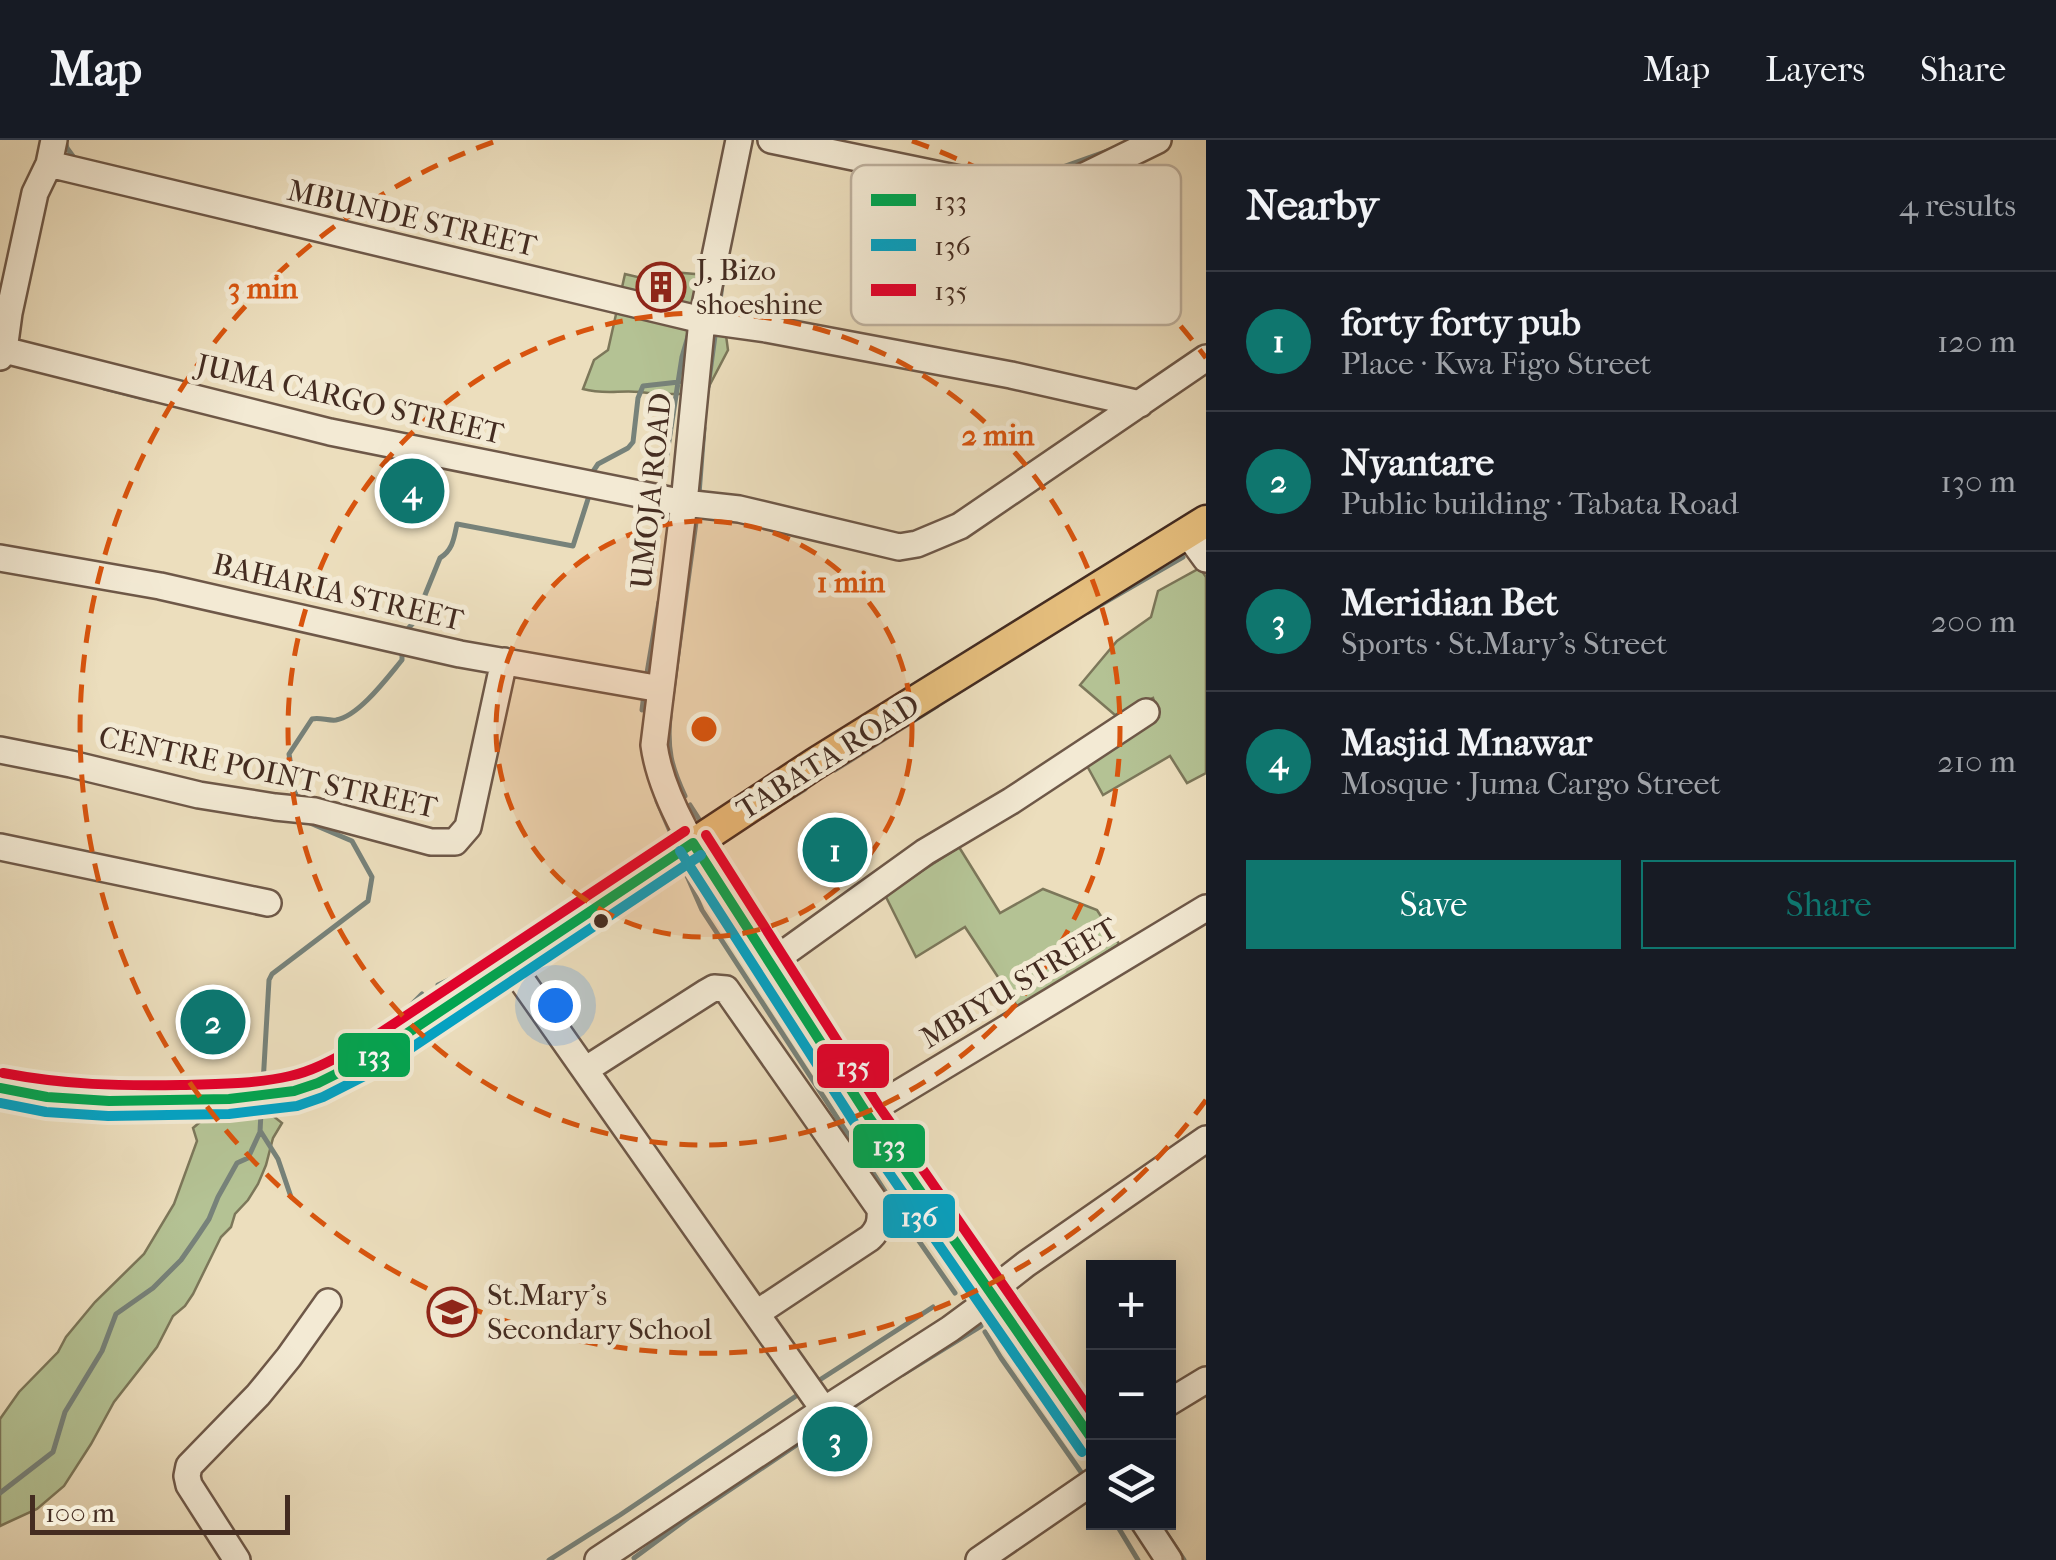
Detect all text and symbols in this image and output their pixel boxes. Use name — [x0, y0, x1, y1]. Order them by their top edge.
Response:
text: Map — [50, 41, 142, 97]
text: Map — [1643, 49, 1710, 90]
text: Layers — [1765, 49, 1865, 90]
text: Share — [1920, 49, 2006, 90]
legend — [851, 165, 1181, 325]
street label: MBUNDE STREET — [284, 173, 540, 264]
text: Nearby — [1246, 181, 1378, 230]
text: 133 — [934, 184, 967, 217]
text: 4 results — [1899, 187, 2016, 224]
text: 136 — [934, 229, 971, 262]
place label: J, Bizo shoeshine — [694, 253, 823, 322]
building icon: J, Bizo shoeshine — [635, 261, 687, 313]
text: 3 min — [228, 271, 299, 306]
text: 135 — [934, 274, 968, 307]
text: forty forty pub — [1341, 300, 1581, 345]
text: 1 — [1273, 323, 1284, 360]
text: 120 m — [1937, 323, 2016, 360]
text: Place · Kwa Figo Street — [1341, 345, 1652, 382]
street label: JUMA CARGO STREET — [191, 347, 508, 452]
street label: UMOJA ROAD — [624, 391, 679, 591]
text: 2 min — [961, 418, 1035, 453]
text: Nyantare — [1341, 440, 1494, 485]
pin: 4 — [380, 454, 444, 528]
text: 2 — [1270, 463, 1287, 500]
text: 130 m — [1940, 463, 2016, 500]
text: Public building · Tabata Road — [1341, 485, 1739, 522]
street label: BAHARIA STREET — [209, 547, 467, 638]
text: 1 min — [817, 565, 886, 600]
text: Meridian Bet — [1341, 580, 1558, 625]
text: 3 — [1272, 603, 1285, 640]
text: 200 m — [1931, 603, 2016, 640]
text: Sports · St.Mary's Street — [1341, 625, 1667, 662]
street label: TABATA ROAD — [730, 687, 926, 828]
centre of rings — [686, 711, 722, 747]
street label: CENTRE POINT STREET — [96, 720, 441, 826]
text: Masjid Mnawar — [1341, 720, 1592, 765]
text: 4 — [1269, 743, 1288, 780]
text: 210 m — [1937, 743, 2016, 780]
text: Mosque · Juma Cargo Street — [1341, 765, 1721, 802]
pin: 1 — [802, 812, 868, 888]
button: Save — [1246, 860, 1621, 949]
button: Share — [1641, 860, 2016, 949]
street label: MBIYU STREET — [914, 910, 1125, 1056]
unlabelled marker — [591, 911, 611, 931]
your location — [530, 980, 581, 1031]
pin: 2 — [180, 984, 246, 1060]
line badge: 133 — [336, 1031, 412, 1079]
text: 133 — [358, 1039, 390, 1072]
line badge: 135 — [815, 1042, 891, 1090]
text: 135 — [836, 1050, 870, 1083]
line badge: 133 — [851, 1122, 927, 1170]
text: 133 — [873, 1129, 905, 1162]
line badge: 136 — [881, 1192, 957, 1240]
text: 136 — [901, 1200, 938, 1233]
map controls — [1086, 1260, 1176, 1530]
button: + — [1086, 1260, 1176, 1350]
place label: St.Mary's Secondary School — [487, 1278, 712, 1347]
school or university icon: St.Mary's Secondary School — [426, 1286, 478, 1338]
button: − — [1086, 1350, 1176, 1440]
pin: 3 — [802, 1402, 868, 1476]
button: layers — [1086, 1440, 1176, 1530]
scale bar — [30, 1490, 290, 1534]
text: 100 m — [45, 1496, 115, 1529]

